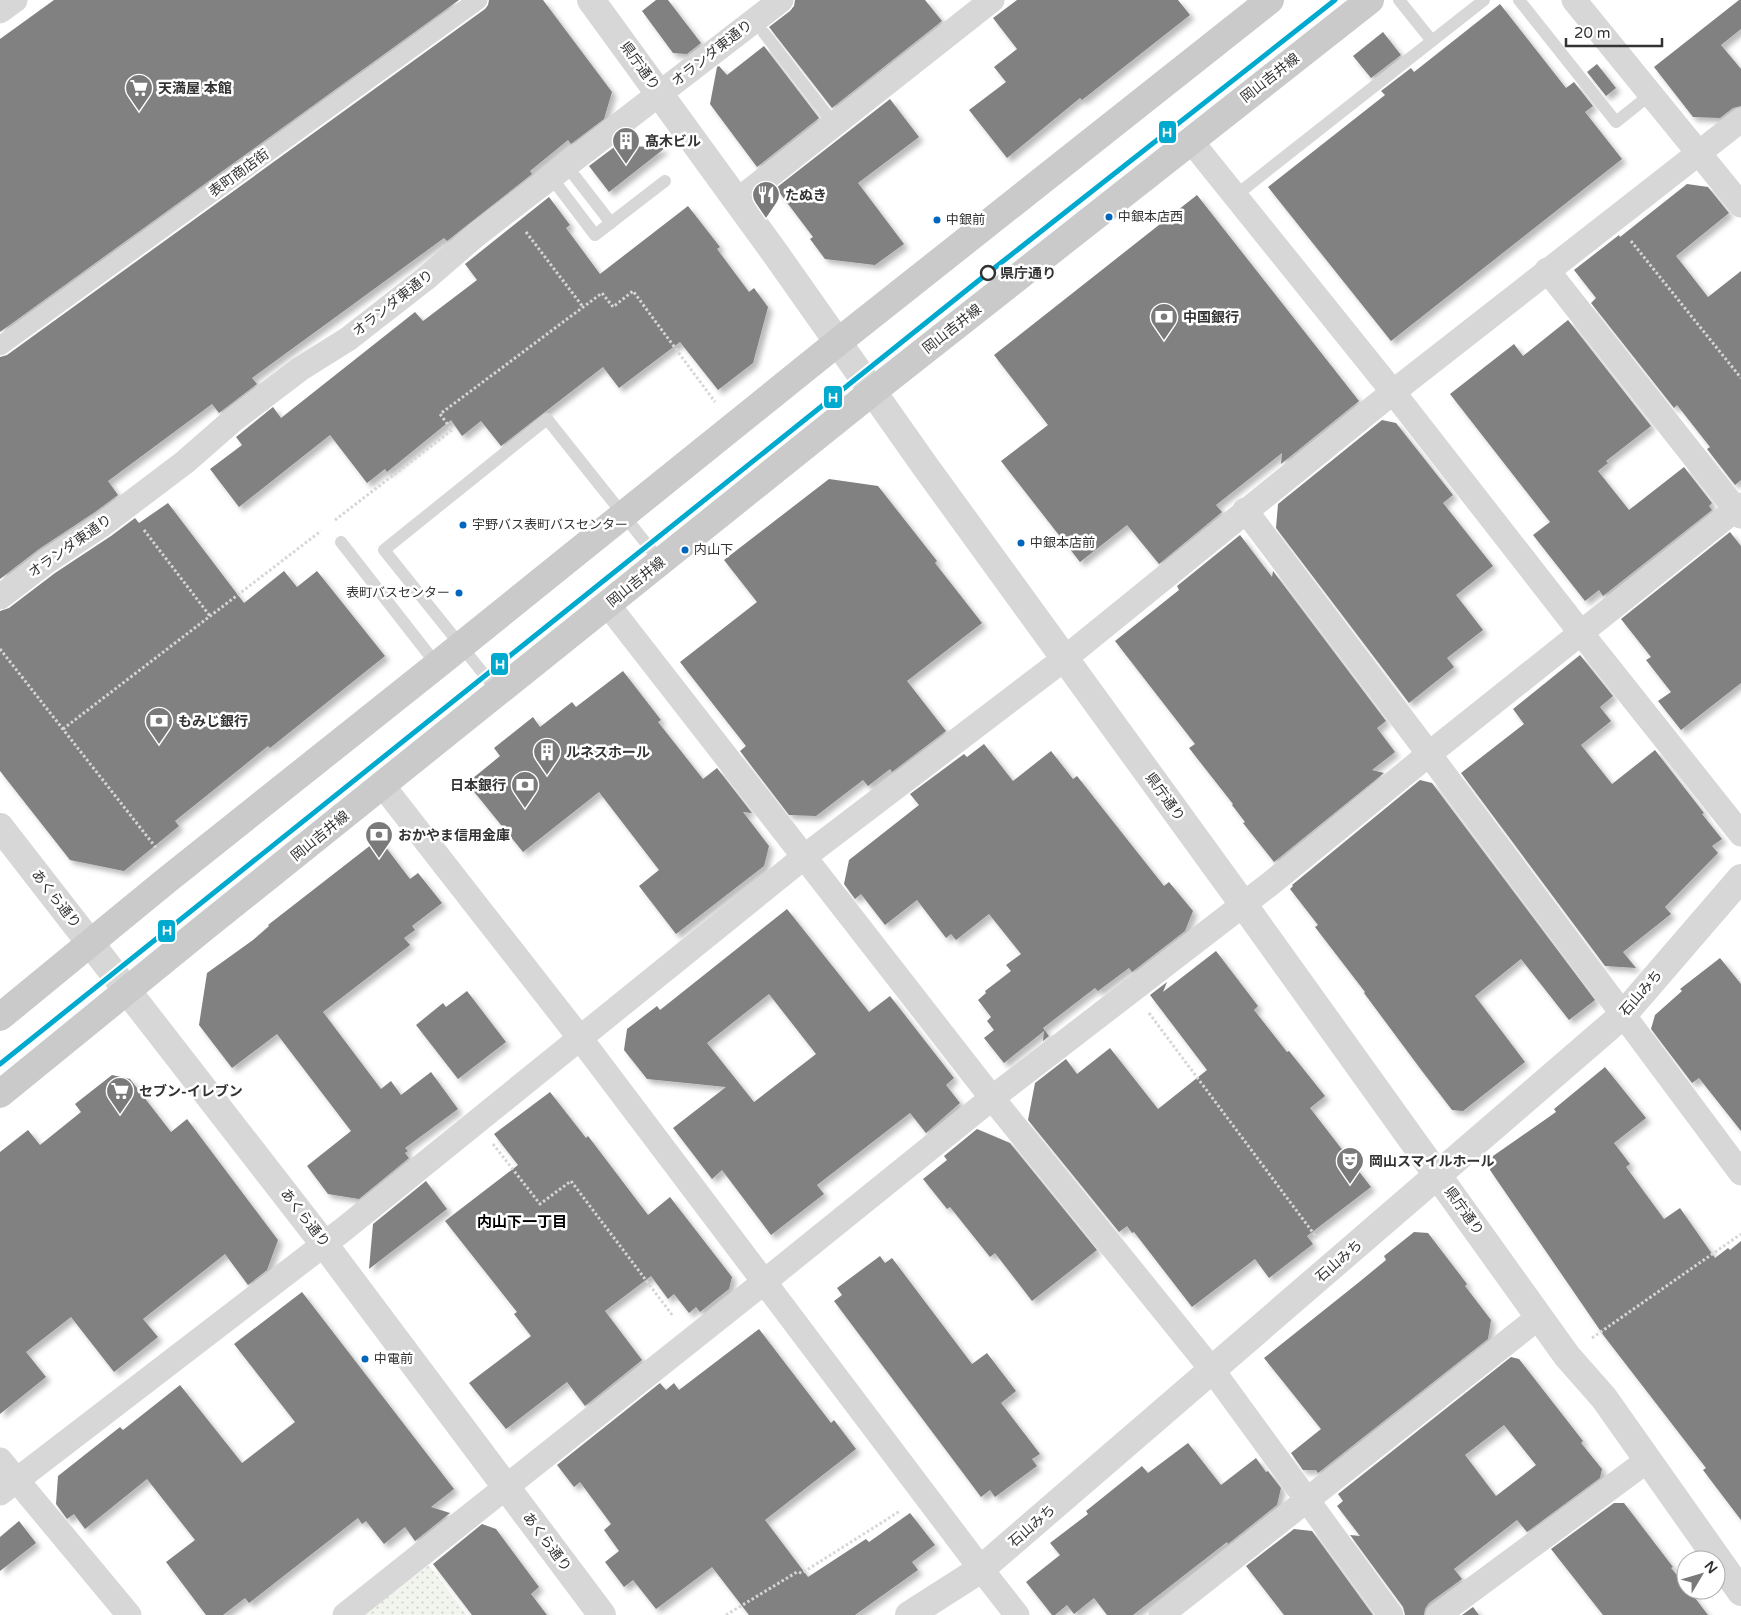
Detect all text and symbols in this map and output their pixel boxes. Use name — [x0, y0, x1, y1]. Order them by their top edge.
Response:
scale bar — [1566, 15, 1662, 47]
street label: オランダ東通り — [668, 16, 756, 90]
text: 20 m — [1574, 24, 1611, 42]
street label: 県庁通り — [617, 38, 663, 94]
street label: 岡山吉井線 — [1237, 50, 1303, 106]
supermarket icon: 天満屋 本館 — [124, 73, 154, 112]
place label: 天満屋 本館 — [158, 80, 232, 97]
line badge: H — [1158, 120, 1177, 144]
text: H — [1162, 124, 1172, 141]
building icon: 髙木ビル — [611, 126, 641, 165]
place label: 髙木ビル — [645, 133, 701, 150]
street label: 表町商店街 — [206, 146, 272, 200]
restaurant icon: たぬき — [751, 180, 781, 219]
place label: たぬき — [785, 187, 827, 204]
place label: 中銀本店西 — [1118, 209, 1183, 225]
place label: 中銀前 — [946, 212, 985, 228]
marker: 中銀本店西 — [1104, 212, 1114, 222]
marker: 中銀前 — [932, 215, 942, 225]
marker: 県庁通り — [980, 265, 996, 281]
place label: 県庁通り — [1000, 265, 1056, 282]
street label: オランダ東通り — [349, 266, 437, 340]
street label: 岡山吉井線 — [919, 301, 985, 357]
bank icon: 中国銀行 — [1149, 302, 1179, 341]
place label: 中国銀行 — [1183, 309, 1239, 326]
line badge: H — [823, 385, 843, 409]
text: H — [828, 389, 838, 406]
street label: オランダ東通り — [25, 511, 115, 581]
place label: 宇野バス表町バスセンター — [472, 517, 628, 533]
marker: 宇野バス表町バスセンター — [458, 520, 468, 530]
place label: 中銀本店前 — [1030, 535, 1095, 551]
marker: 中銀本店前 — [1016, 538, 1026, 548]
place label: 内山下 — [694, 542, 733, 558]
marker: 内山下 — [680, 545, 690, 555]
street label: 岡山吉井線 — [603, 553, 669, 611]
place label: 表町バスセンター — [346, 585, 450, 601]
marker: 表町バスセンター — [454, 588, 464, 598]
line badge: H — [490, 652, 509, 676]
text: H — [495, 656, 505, 673]
bank icon: もみじ銀行 — [144, 706, 174, 745]
place label: もみじ銀行 — [178, 713, 248, 730]
building icon: ルネスホール — [532, 737, 562, 776]
place label: ルネスホール — [566, 744, 650, 761]
street label: 県庁通り — [1142, 769, 1188, 825]
bank icon: 日本銀行 — [510, 770, 540, 809]
place label: 日本銀行 — [450, 777, 506, 794]
street label: 岡山吉井線 — [287, 807, 353, 865]
bank icon: おかやま信用金庫 — [364, 820, 394, 859]
place label: おかやま信用金庫 — [398, 827, 510, 844]
street label: あくら通り — [28, 866, 84, 932]
line badge: H — [157, 919, 176, 943]
text: H — [162, 922, 172, 939]
street label: 石山みち — [1616, 966, 1666, 1020]
supermarket icon: セブン-イレブン — [105, 1076, 135, 1115]
place label: セブン-イレブン — [139, 1083, 243, 1100]
theatre icon: 岡山スマイルホール — [1335, 1146, 1365, 1185]
place label: 岡山スマイルホール — [1369, 1153, 1495, 1170]
street label: 県庁通り — [1441, 1183, 1487, 1239]
street label: あくら通り — [277, 1185, 333, 1251]
district label: 内山下一丁目 — [477, 1213, 567, 1231]
street label: 石山みち — [1312, 1236, 1366, 1286]
place label: 中電前 — [374, 1351, 413, 1367]
marker: 中電前 — [360, 1354, 370, 1364]
street label: 石山みち — [1005, 1501, 1059, 1551]
street label: あくら通り — [519, 1509, 575, 1575]
north arrow — [1676, 1550, 1726, 1600]
text: N — [1701, 1558, 1721, 1577]

